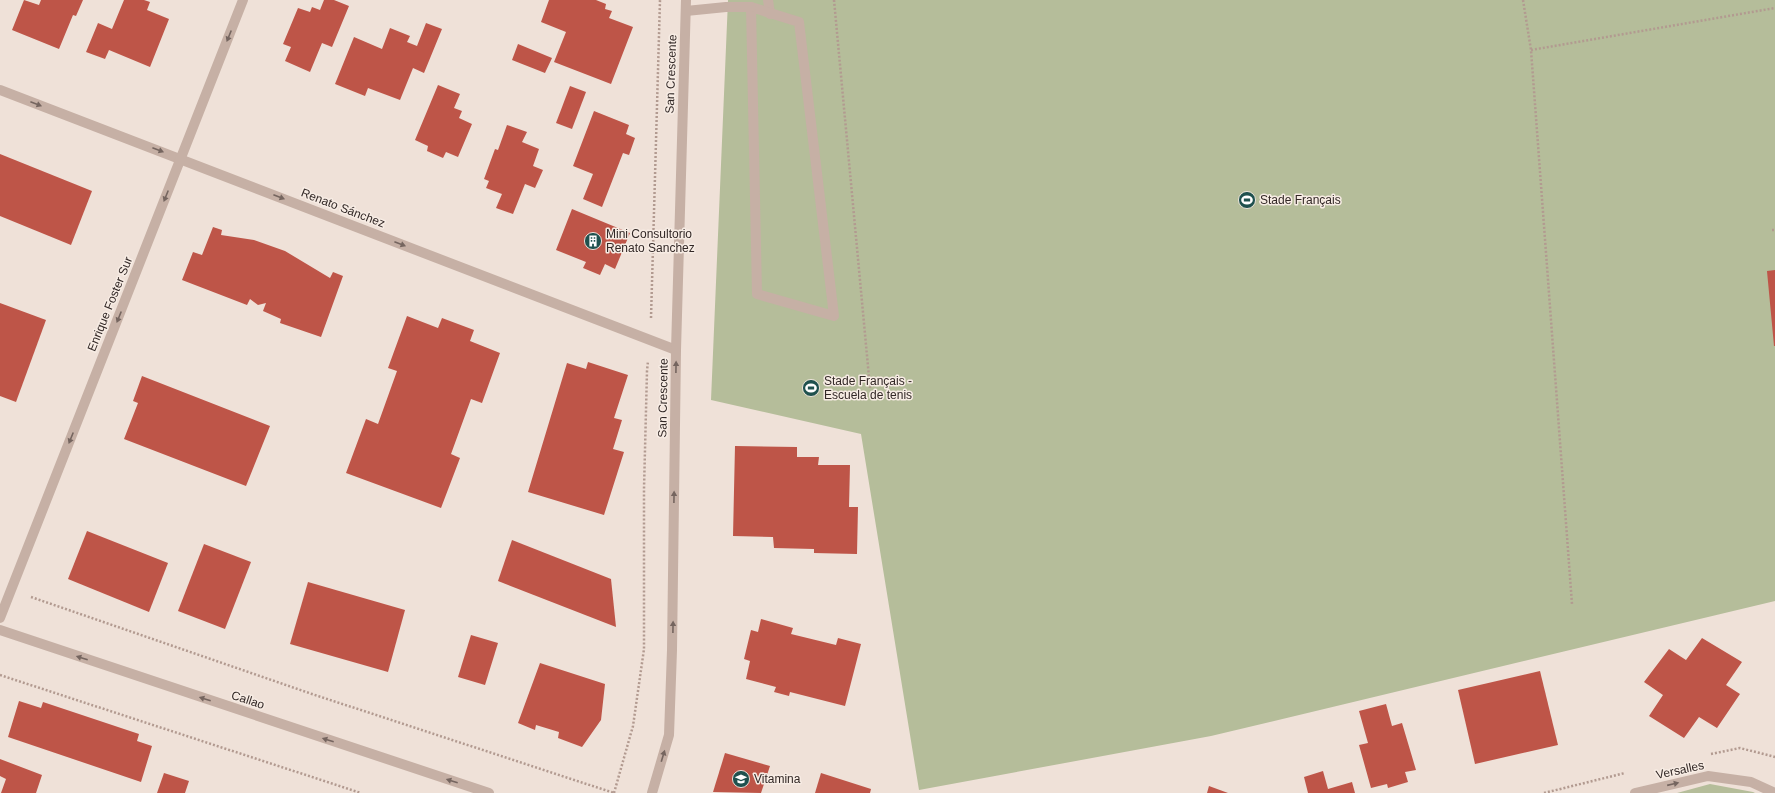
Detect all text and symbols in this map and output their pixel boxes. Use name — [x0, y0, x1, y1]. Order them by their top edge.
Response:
one-way arrow — [226, 31, 232, 43]
street label: San Crescente — [663, 34, 679, 114]
one-way arrow — [31, 101, 43, 107]
one-way arrow — [152, 148, 164, 154]
street label: Renato Sánchez — [299, 186, 387, 230]
sports icon: Stade Français — [1237, 190, 1257, 210]
one-way arrow — [163, 191, 169, 203]
place label: Stade Français — [1260, 193, 1341, 207]
one-way arrow — [274, 194, 286, 200]
place label: Mini Consultorio Renato Sanchez — [606, 227, 695, 255]
building icon: Mini Consultorio Renato Sanchez — [583, 231, 603, 251]
one-way arrow — [395, 241, 407, 247]
street label: Enrique Foster Sur — [85, 255, 135, 353]
one-way arrow — [115, 312, 121, 324]
street label: San Crescente — [655, 358, 671, 438]
one-way arrow — [673, 360, 679, 373]
place label: Stade Français - Escuela de tenis — [824, 374, 912, 402]
sports icon: Stade Français - Escuela de tenis — [801, 378, 821, 398]
one-way arrow — [67, 433, 73, 445]
one-way arrow — [671, 491, 678, 503]
one-way arrow — [670, 620, 676, 633]
one-way arrow — [75, 655, 87, 661]
street label: Callao — [230, 688, 267, 712]
one-way arrow — [199, 696, 211, 702]
one-way arrow — [322, 737, 334, 743]
one-way arrow — [660, 749, 666, 761]
street label: Versalles — [1655, 758, 1705, 782]
school or university icon: Vitamina — [731, 769, 751, 789]
place label: Vitamina — [754, 772, 801, 786]
one-way arrow — [446, 778, 458, 784]
one-way arrow — [1667, 781, 1679, 787]

